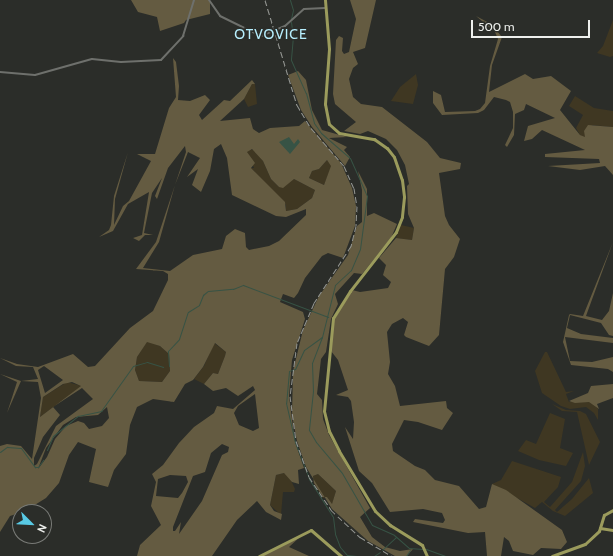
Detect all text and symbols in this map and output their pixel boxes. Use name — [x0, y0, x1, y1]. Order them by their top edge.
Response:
scale bar — [473, 12, 592, 38]
text: 500 m — [478, 19, 514, 34]
district label: OTVOVICE — [234, 26, 308, 42]
north arrow — [12, 504, 52, 544]
text: N — [34, 522, 50, 535]

